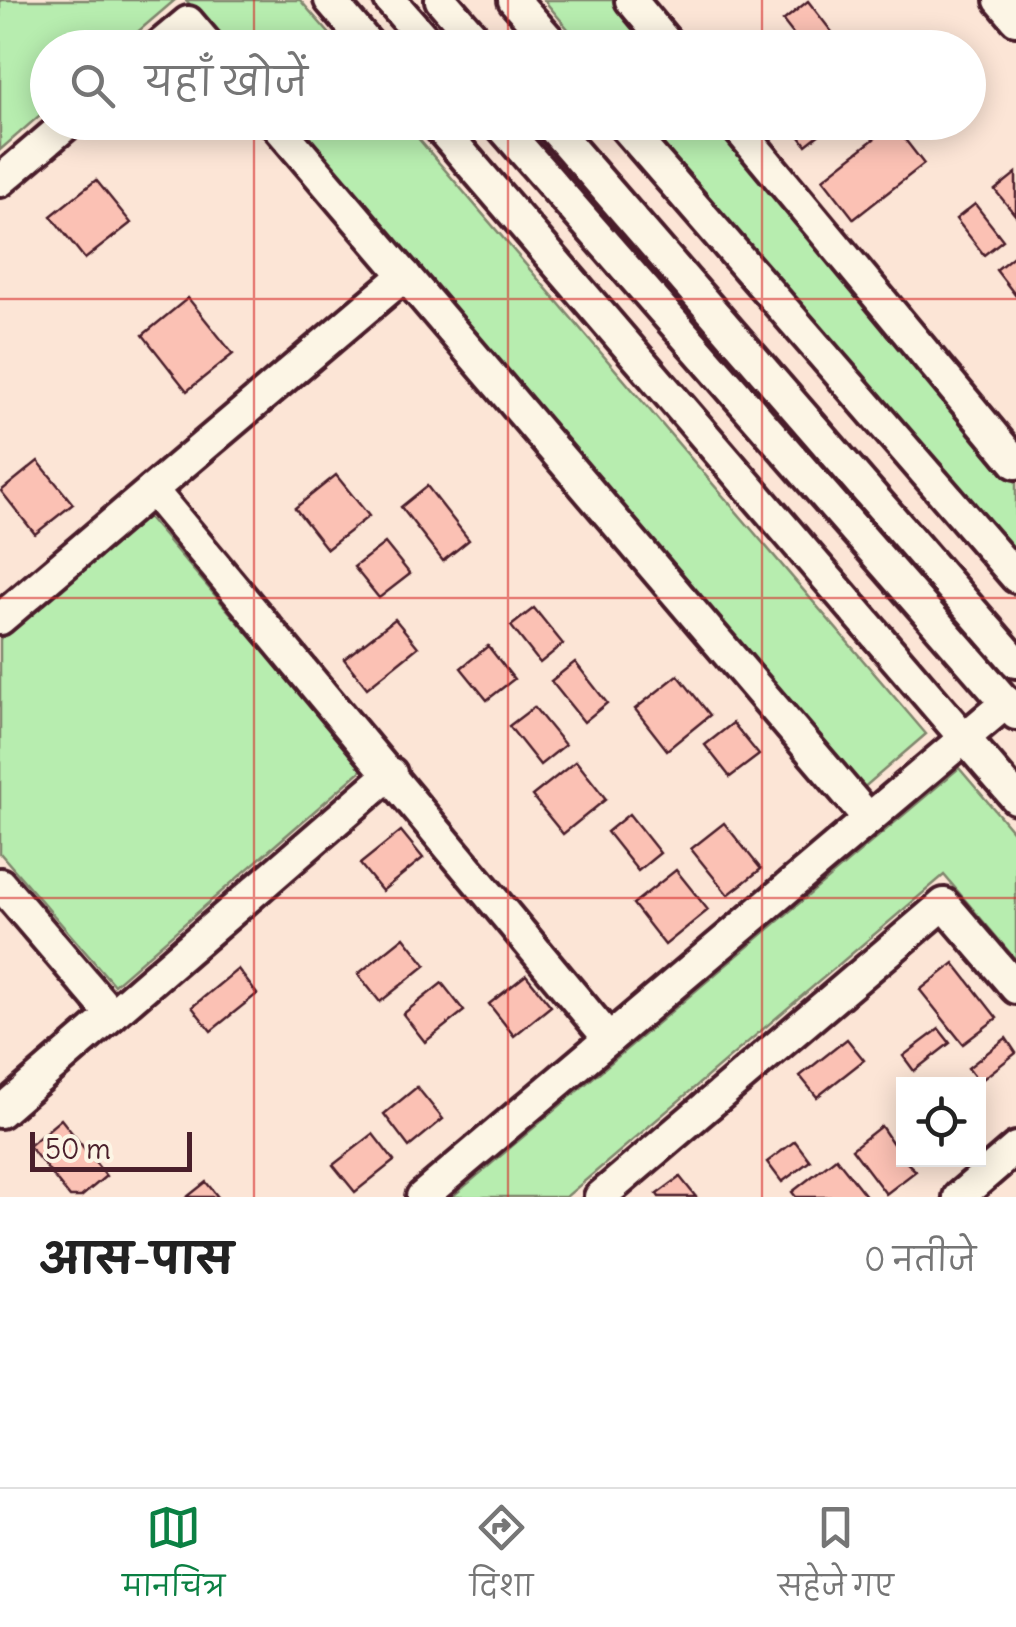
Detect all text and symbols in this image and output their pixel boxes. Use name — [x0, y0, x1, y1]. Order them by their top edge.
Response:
search box — [30, 30, 986, 140]
icon: search — [65, 58, 120, 113]
text: यहाँ खोजें — [145, 58, 308, 105]
map controls — [896, 1077, 986, 1167]
button: locate — [896, 1077, 986, 1167]
scale bar — [30, 1127, 192, 1172]
text: 50 m — [45, 1131, 111, 1167]
text: आस-पास — [40, 1232, 233, 1284]
text: 0 नतीजे — [864, 1239, 976, 1280]
tab: मानचित्र — [122, 1500, 225, 1617]
tab: दिशा — [470, 1500, 533, 1617]
tab: सहेजे गए — [778, 1500, 894, 1617]

